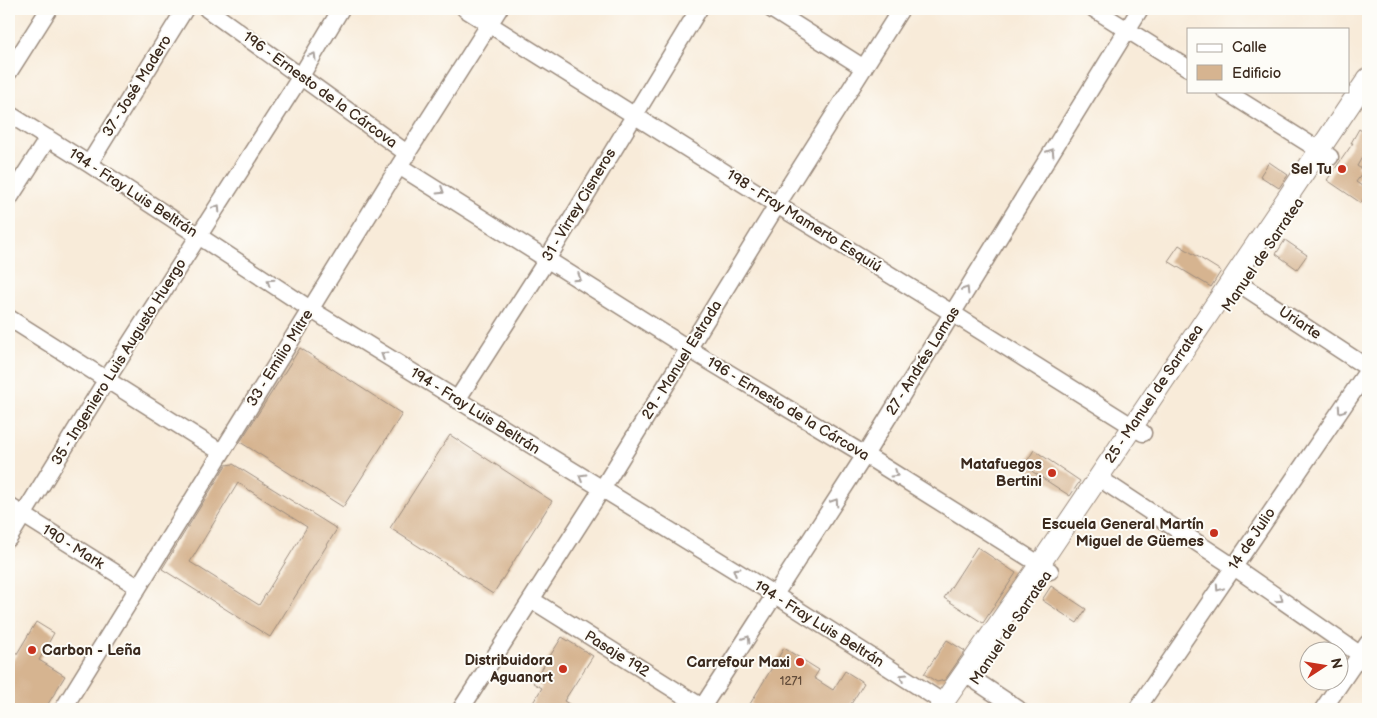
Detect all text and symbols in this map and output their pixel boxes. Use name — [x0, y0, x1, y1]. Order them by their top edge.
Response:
street label: 196 - Ernesto de la Cárcova — [239, 28, 401, 152]
legend — [1187, 28, 1350, 92]
street label: 37 - José Madero — [98, 32, 176, 140]
text: Calle — [1232, 38, 1267, 57]
one-way arrow — [307, 52, 317, 61]
text: Edificio — [1232, 64, 1281, 83]
street label: 194 - Fray Luis Beltrán — [65, 144, 201, 242]
street label: 31 - Virrey Cisneros — [538, 144, 621, 265]
one-way arrow — [1045, 148, 1055, 157]
place label: Sel Tu — [1291, 160, 1332, 179]
marker: Sel Tu — [1336, 163, 1348, 175]
street label: 198 - Fray Mamerto Esquiú — [723, 165, 885, 277]
one-way arrow — [435, 185, 444, 195]
street label: Manuel de Sarratea — [1218, 194, 1308, 316]
one-way arrow — [211, 204, 220, 213]
street label: 35 - Ingeniero Luis Augusto Huergo — [47, 255, 191, 469]
one-way arrow — [573, 272, 582, 281]
one-way arrow — [266, 279, 275, 288]
one-way arrow — [960, 287, 970, 296]
street label: 29 - Manuel Estrada — [638, 297, 726, 423]
street label: Uriarte — [1275, 302, 1325, 344]
street label: 27 - Andrés Lamas — [882, 303, 964, 419]
street label: 33 - Emilio Mitre — [242, 306, 318, 410]
street label: 25 - Manuel de Sarratea — [1100, 321, 1208, 467]
one-way arrow — [381, 351, 390, 361]
street label: 196 - Ernesto de la Cárcova — [703, 353, 873, 465]
street label: 194 - Fray Luis Beltrán — [407, 363, 543, 459]
one-way arrow — [1338, 404, 1347, 414]
place label: Matafuegos Bertini — [960, 455, 1042, 491]
marker: Matafuegos Bertini — [1046, 467, 1058, 479]
one-way arrow — [890, 468, 899, 477]
one-way arrow — [579, 473, 588, 483]
one-way arrow — [828, 499, 838, 508]
street label: 14 de Julio — [1224, 504, 1280, 574]
place label: Escuela General Martín Miguel de Güemes — [1042, 515, 1204, 551]
street label: 190 - Mark — [38, 520, 108, 574]
marker: Escuela General Martín Miguel de Güemes — [1208, 527, 1220, 539]
street label: Manuel de Sarratea — [966, 567, 1056, 689]
one-way arrow — [732, 568, 741, 578]
street label: 194 - Fray Luis Beltrán — [751, 576, 887, 672]
one-way arrow — [1216, 582, 1225, 591]
one-way arrow — [1274, 593, 1283, 602]
street label: Pasaje 192 — [581, 627, 653, 681]
one-way arrow — [741, 636, 750, 645]
north arrow — [1300, 640, 1350, 690]
place label: Carbon - Leña — [42, 641, 141, 660]
marker: Carbon - Leña — [26, 644, 38, 656]
place label: Distribuidora Aguanort — [464, 651, 553, 687]
place label: Carrefour Maxi — [687, 653, 790, 672]
marker: Carrefour Maxi — [794, 656, 806, 668]
text: N — [1327, 656, 1346, 670]
marker: Distribuidora Aguanort — [557, 663, 569, 675]
one-way arrow — [899, 673, 908, 683]
house number: 1271 — [780, 674, 802, 689]

